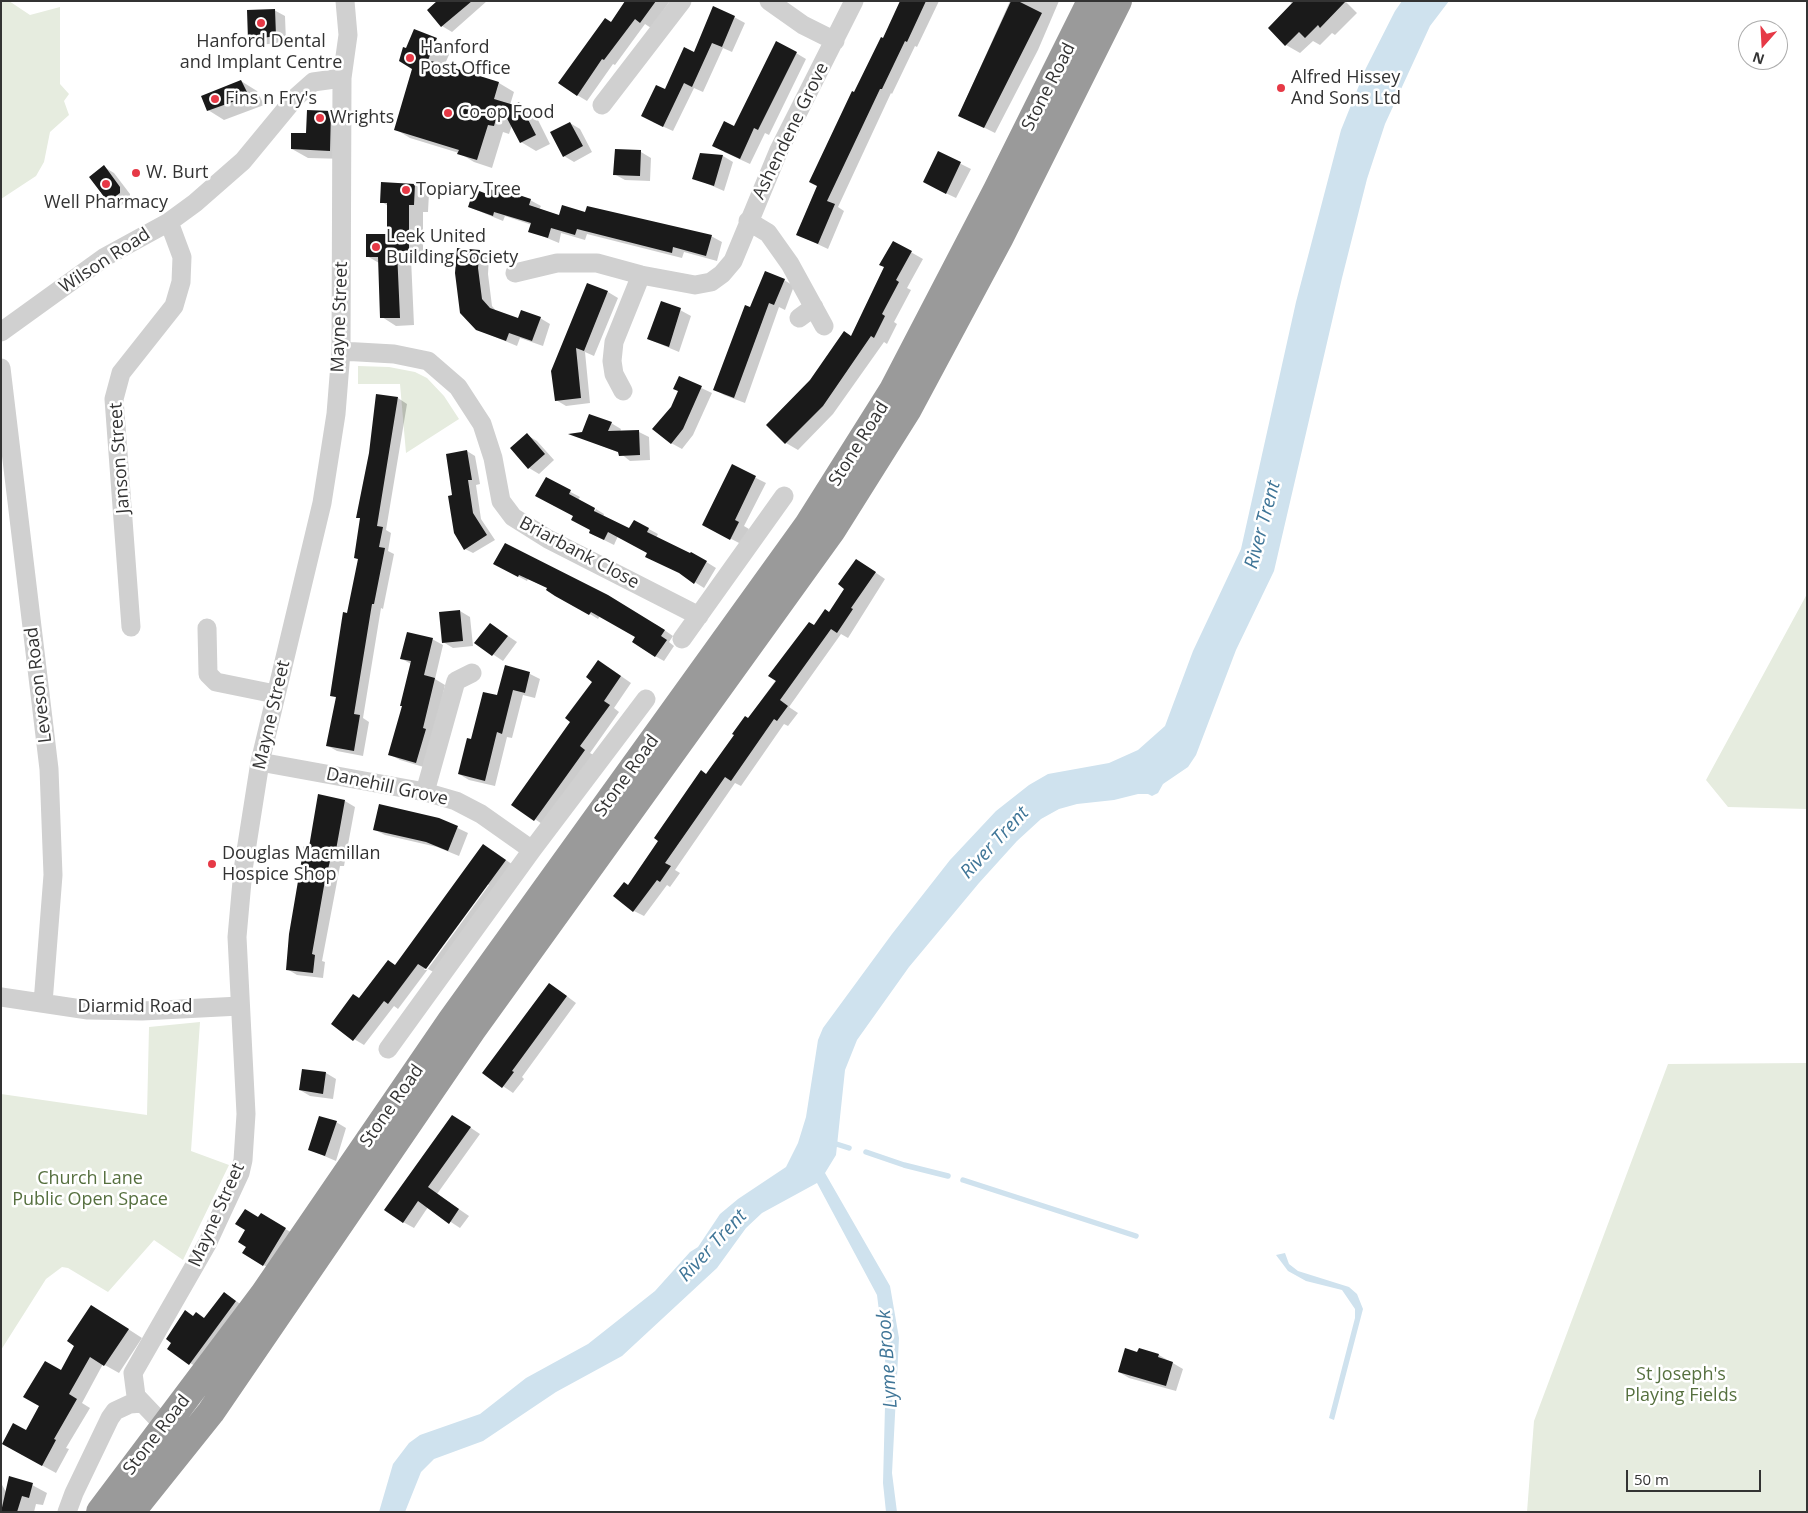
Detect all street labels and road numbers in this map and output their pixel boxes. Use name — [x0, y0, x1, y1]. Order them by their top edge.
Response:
street label: Stone Road — [1018, 39, 1080, 135]
street label: Ashendene Grove — [749, 59, 833, 203]
street label: Wilson Road — [56, 224, 154, 298]
street label: Mayne Street — [327, 261, 353, 373]
street label: Stone Road — [824, 398, 894, 490]
street label: Janson Street — [105, 402, 135, 514]
street label: Briarbank Close — [515, 512, 643, 594]
street label: Leveson Road — [21, 626, 57, 744]
street label: Mayne Street — [249, 658, 295, 772]
street label: Stone Road — [590, 731, 664, 821]
street label: Danehill Grove — [324, 764, 450, 810]
street label: Diarmid Road — [78, 996, 192, 1018]
street label: Stone Road — [356, 1061, 428, 1151]
street label: Mayne Street — [184, 1160, 250, 1270]
street label: Stone Road — [119, 1391, 195, 1479]

